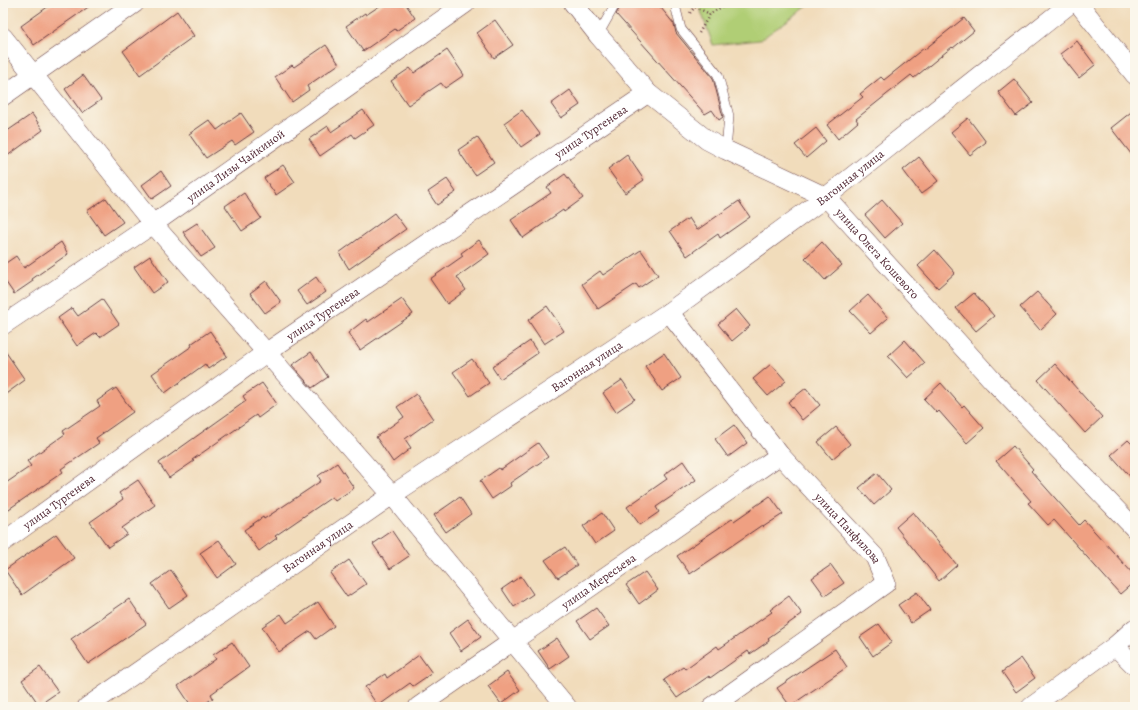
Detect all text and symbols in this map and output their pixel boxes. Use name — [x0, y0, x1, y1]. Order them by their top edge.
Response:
street label: улица Тургенева — [550, 101, 631, 163]
street label: улица Лизы Чайкиной — [183, 126, 288, 206]
street label: Вагонная улица — [813, 146, 888, 209]
street label: улица Олега Кошевого — [831, 204, 923, 302]
street label: улица Тургенева — [283, 283, 363, 345]
street label: Вагонная улица — [548, 337, 626, 396]
street label: улица Тургенева — [19, 470, 99, 534]
street label: улица Панфилова — [810, 488, 885, 566]
street label: Вагонная улица — [279, 516, 356, 577]
street label: улица Мересьева — [557, 549, 639, 613]

